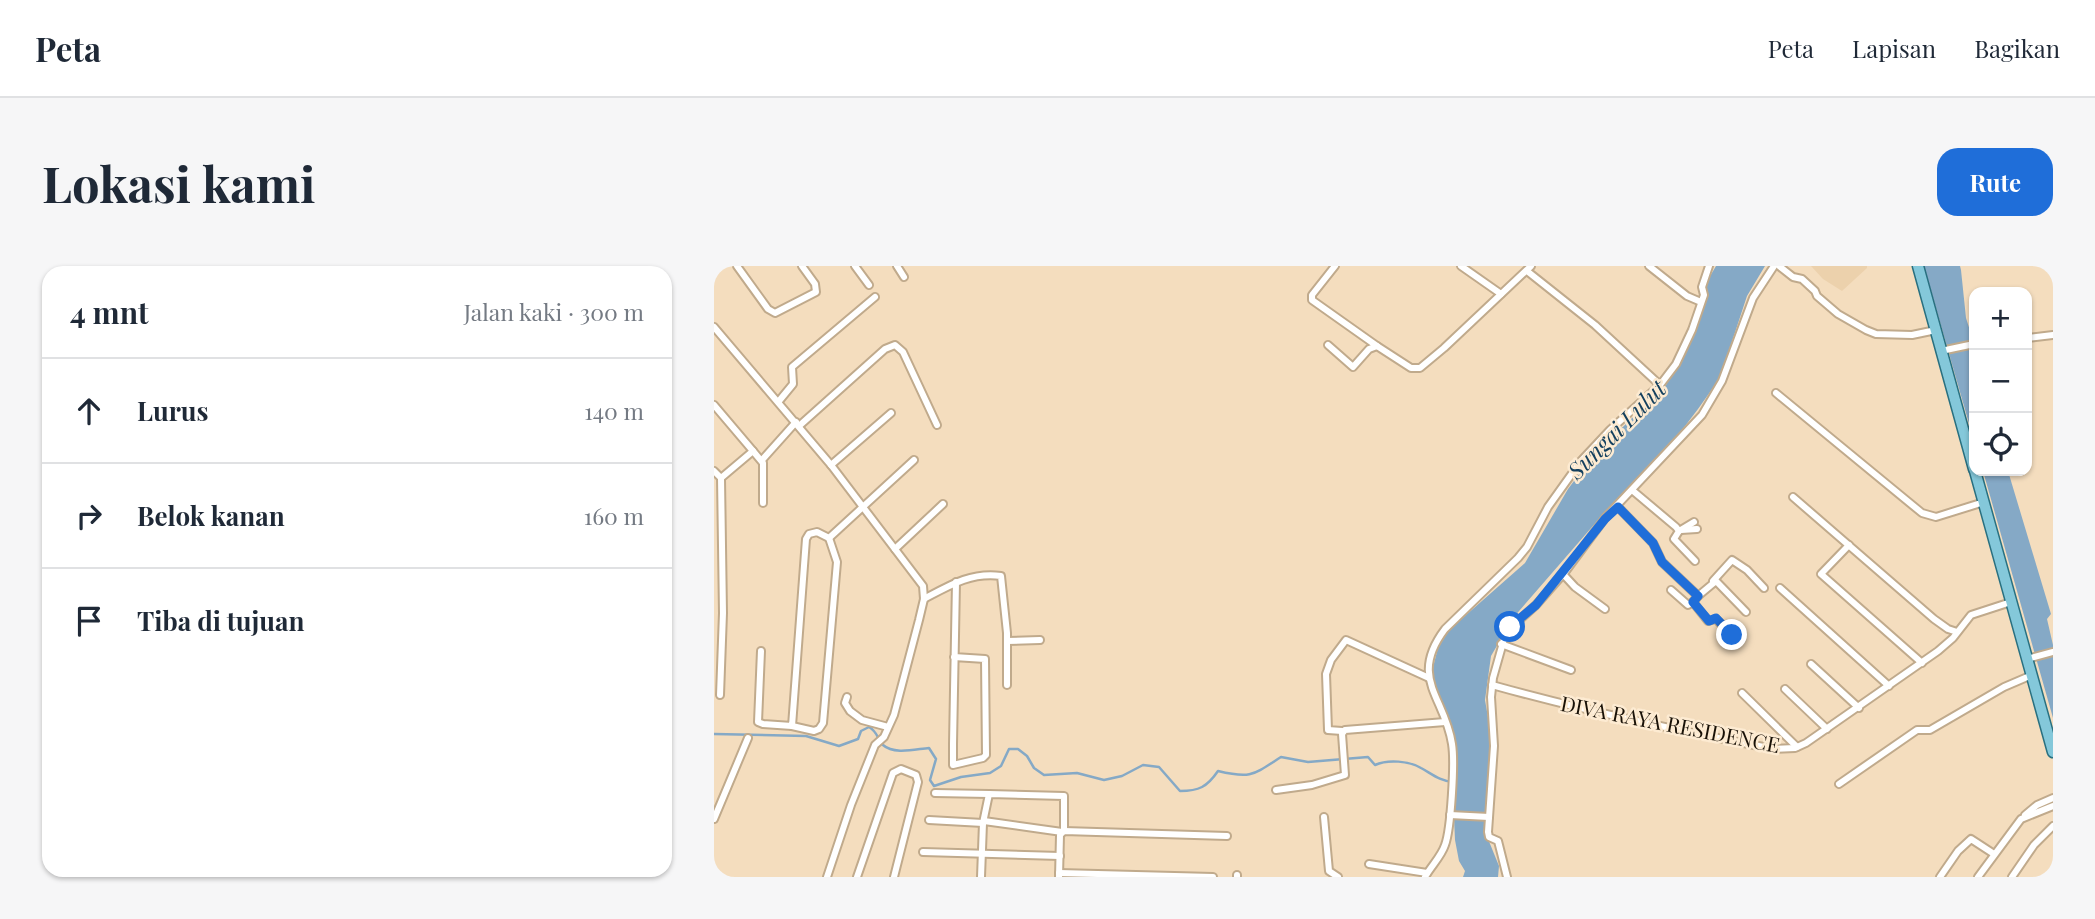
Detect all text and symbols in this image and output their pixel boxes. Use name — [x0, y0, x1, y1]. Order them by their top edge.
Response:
text: Peta — [35, 26, 101, 70]
text: Peta — [1768, 32, 1814, 64]
text: Lapisan — [1852, 32, 1936, 64]
text: Bagikan — [1974, 32, 2060, 64]
button: Rute — [1937, 148, 2053, 216]
text: Lokasi kami — [42, 150, 316, 215]
map controls — [1969, 287, 2032, 476]
button: + — [1969, 287, 2032, 350]
text: 4 mnt — [70, 292, 149, 332]
text: Jalan kaki · 300 m — [464, 296, 644, 327]
button: − — [1969, 350, 2032, 413]
water label: Sungai Lulut — [1559, 372, 1673, 486]
icon: ahead — [70, 392, 108, 430]
text: Lurus — [137, 393, 209, 428]
text: 140 m — [584, 395, 644, 426]
button: locate — [1969, 413, 2032, 476]
icon: right — [70, 497, 108, 535]
text: Belok kanan — [137, 498, 285, 533]
text: 160 m — [584, 500, 644, 531]
icon: arrive — [70, 602, 108, 640]
text: Tiba di tujuan — [137, 603, 305, 638]
route start — [1494, 611, 1525, 642]
route end — [1716, 619, 1747, 650]
street label: DIVA RAYA RESIDENCE — [1558, 688, 1782, 758]

